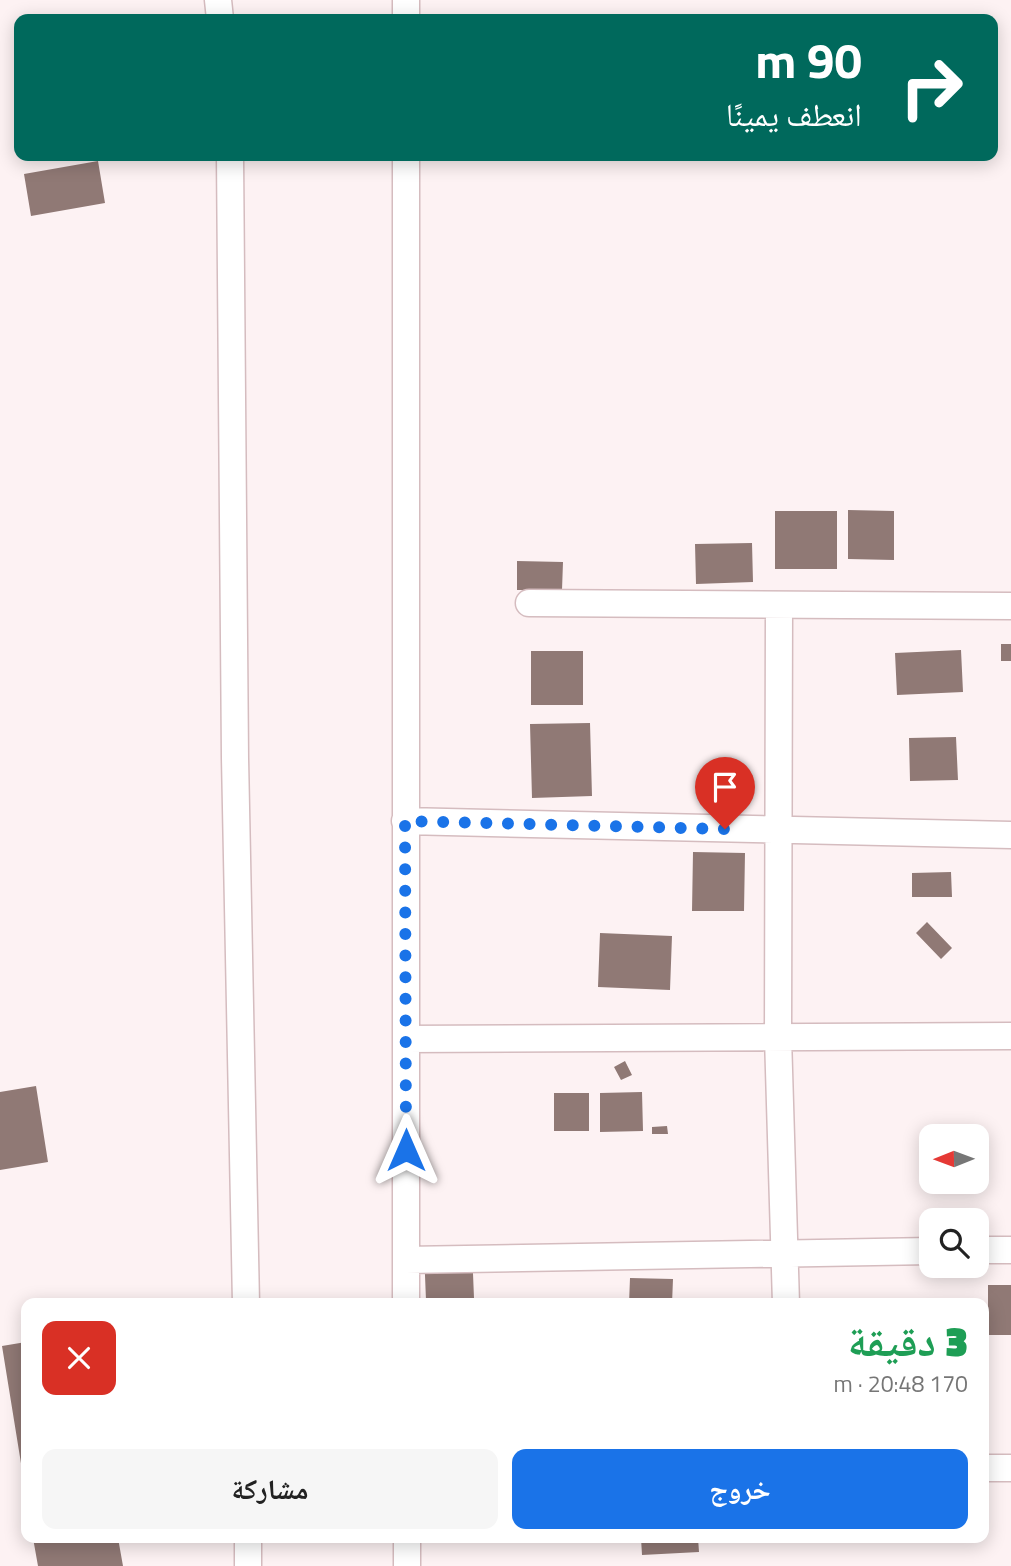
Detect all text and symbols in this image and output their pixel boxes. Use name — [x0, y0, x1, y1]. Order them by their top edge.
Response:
text: 90 m — [755, 22, 862, 97]
icon: right — [886, 42, 977, 133]
text: انعطف يمينًا — [726, 90, 862, 138]
pin — [695, 757, 755, 829]
icon: arrive — [706, 768, 744, 806]
position arrow — [369, 1113, 443, 1187]
north arrow — [919, 1124, 989, 1194]
map controls — [919, 1124, 989, 1278]
button: search — [919, 1208, 989, 1278]
text: 3 دقيقة — [848, 1308, 968, 1372]
button: close — [42, 1321, 116, 1395]
text: 170 m · 20:48 — [833, 1366, 968, 1401]
button: مشاركة — [42, 1449, 498, 1529]
button: خروج — [512, 1449, 968, 1529]

